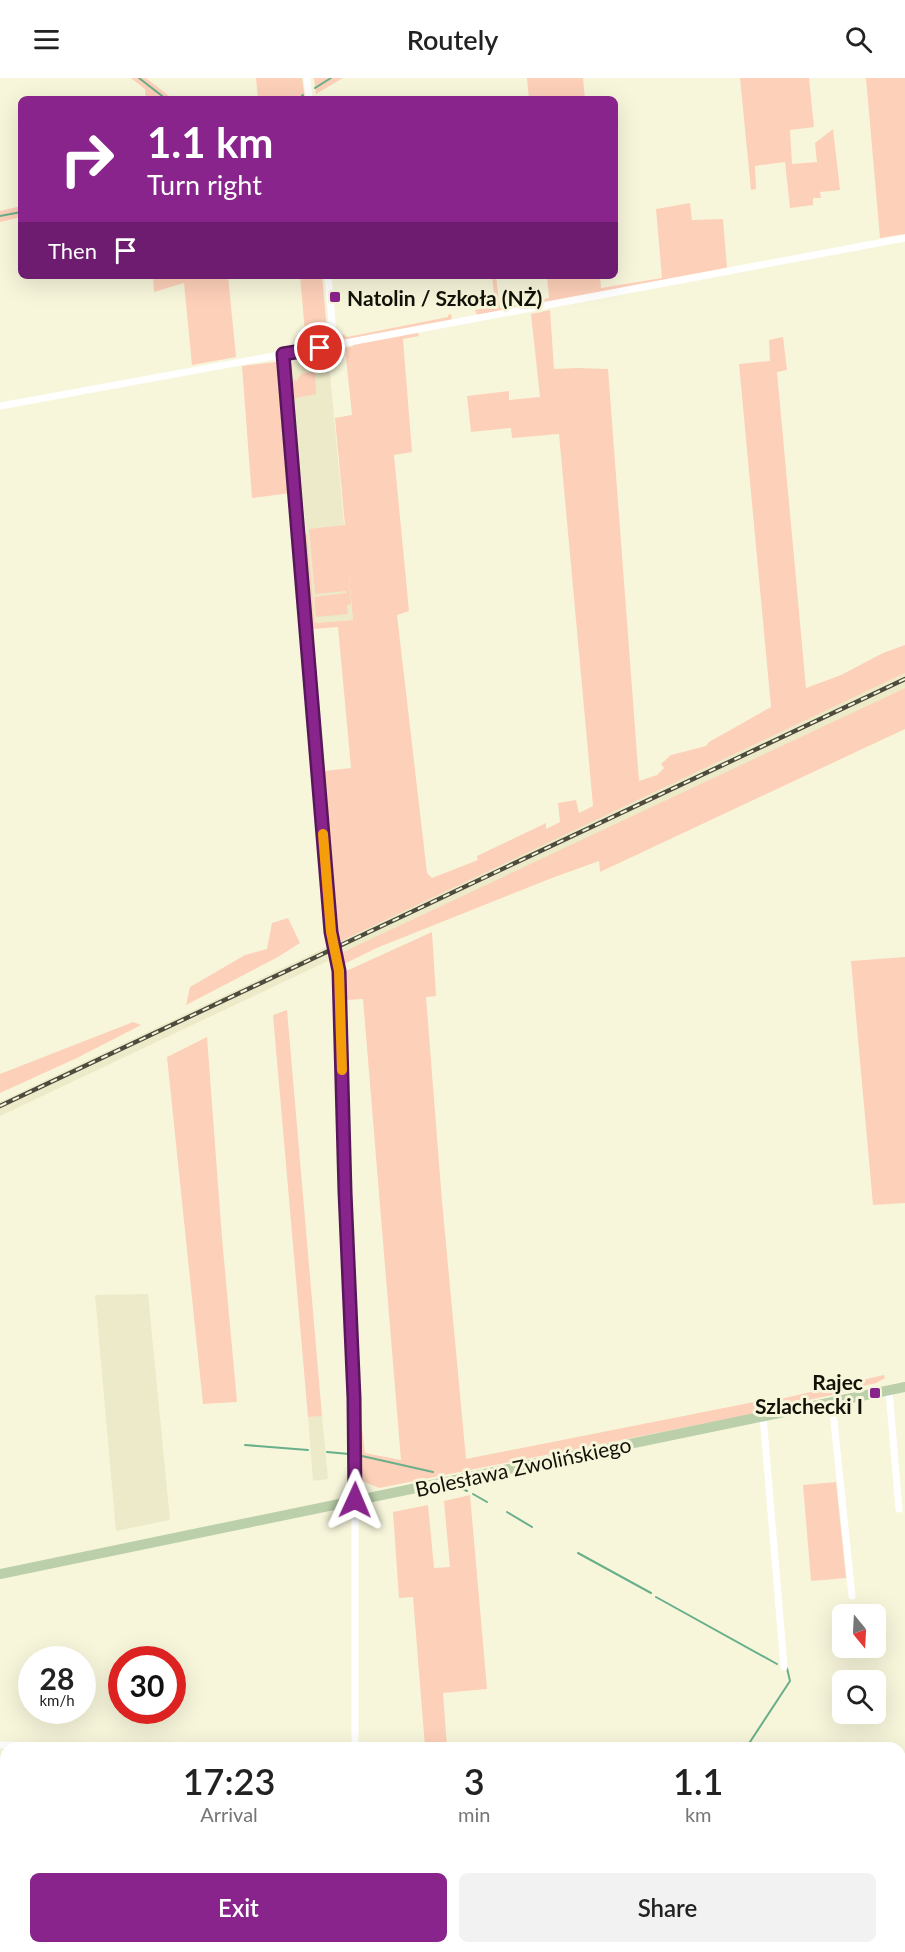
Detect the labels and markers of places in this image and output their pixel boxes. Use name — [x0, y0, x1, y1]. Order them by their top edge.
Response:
place label: Natolin / Szkoła (NŻ) — [347, 285, 542, 310]
marker: Natolin / Szkoła (NŻ) — [328, 290, 342, 304]
pin — [294, 322, 345, 373]
place label: Rajec Szlachecki I — [755, 1369, 863, 1418]
marker: Rajec Szlachecki I — [868, 1386, 882, 1400]

